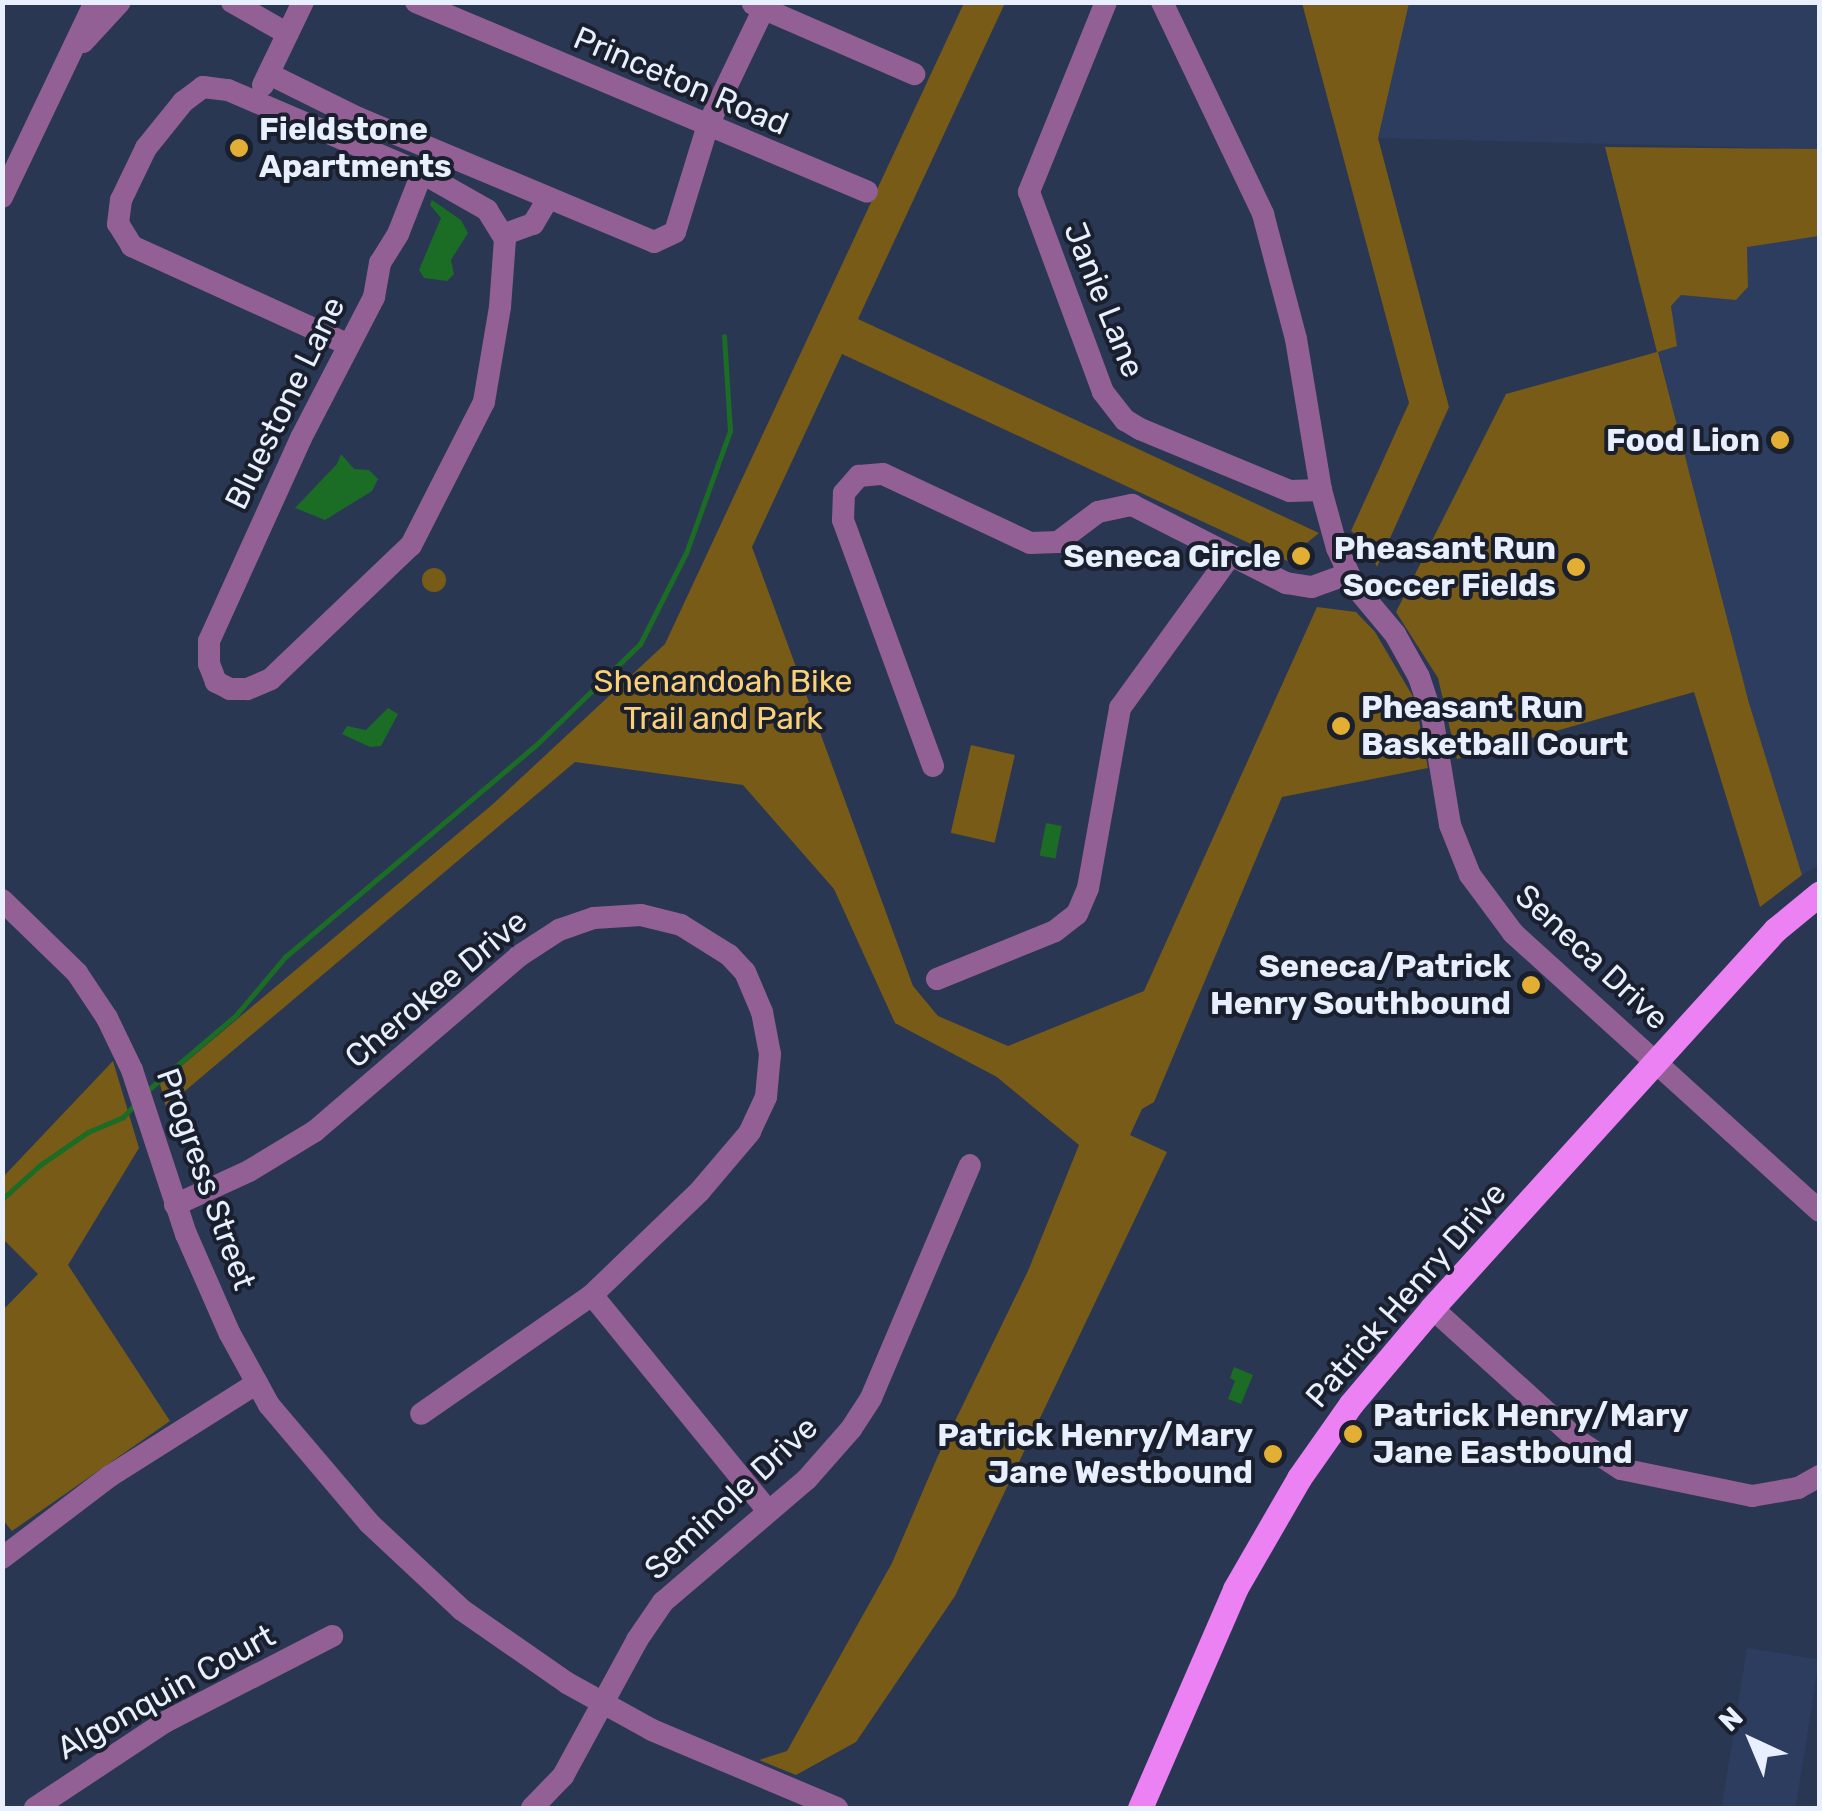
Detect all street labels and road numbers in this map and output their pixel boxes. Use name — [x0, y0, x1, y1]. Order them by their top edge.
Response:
street label: Princeton Road — [568, 19, 794, 143]
street label: Janie Lane — [1056, 217, 1152, 383]
street label: Bluestone Lane — [217, 290, 353, 516]
street label: Seneca Drive — [1507, 876, 1677, 1038]
street label: Cherokee Drive — [337, 902, 535, 1076]
street label: Progress Street — [148, 1063, 264, 1295]
street label: Patrick Henry Drive — [1297, 1174, 1515, 1416]
street label: Seminole Drive — [637, 1408, 825, 1588]
street label: Algonquin Court — [50, 1616, 282, 1768]

